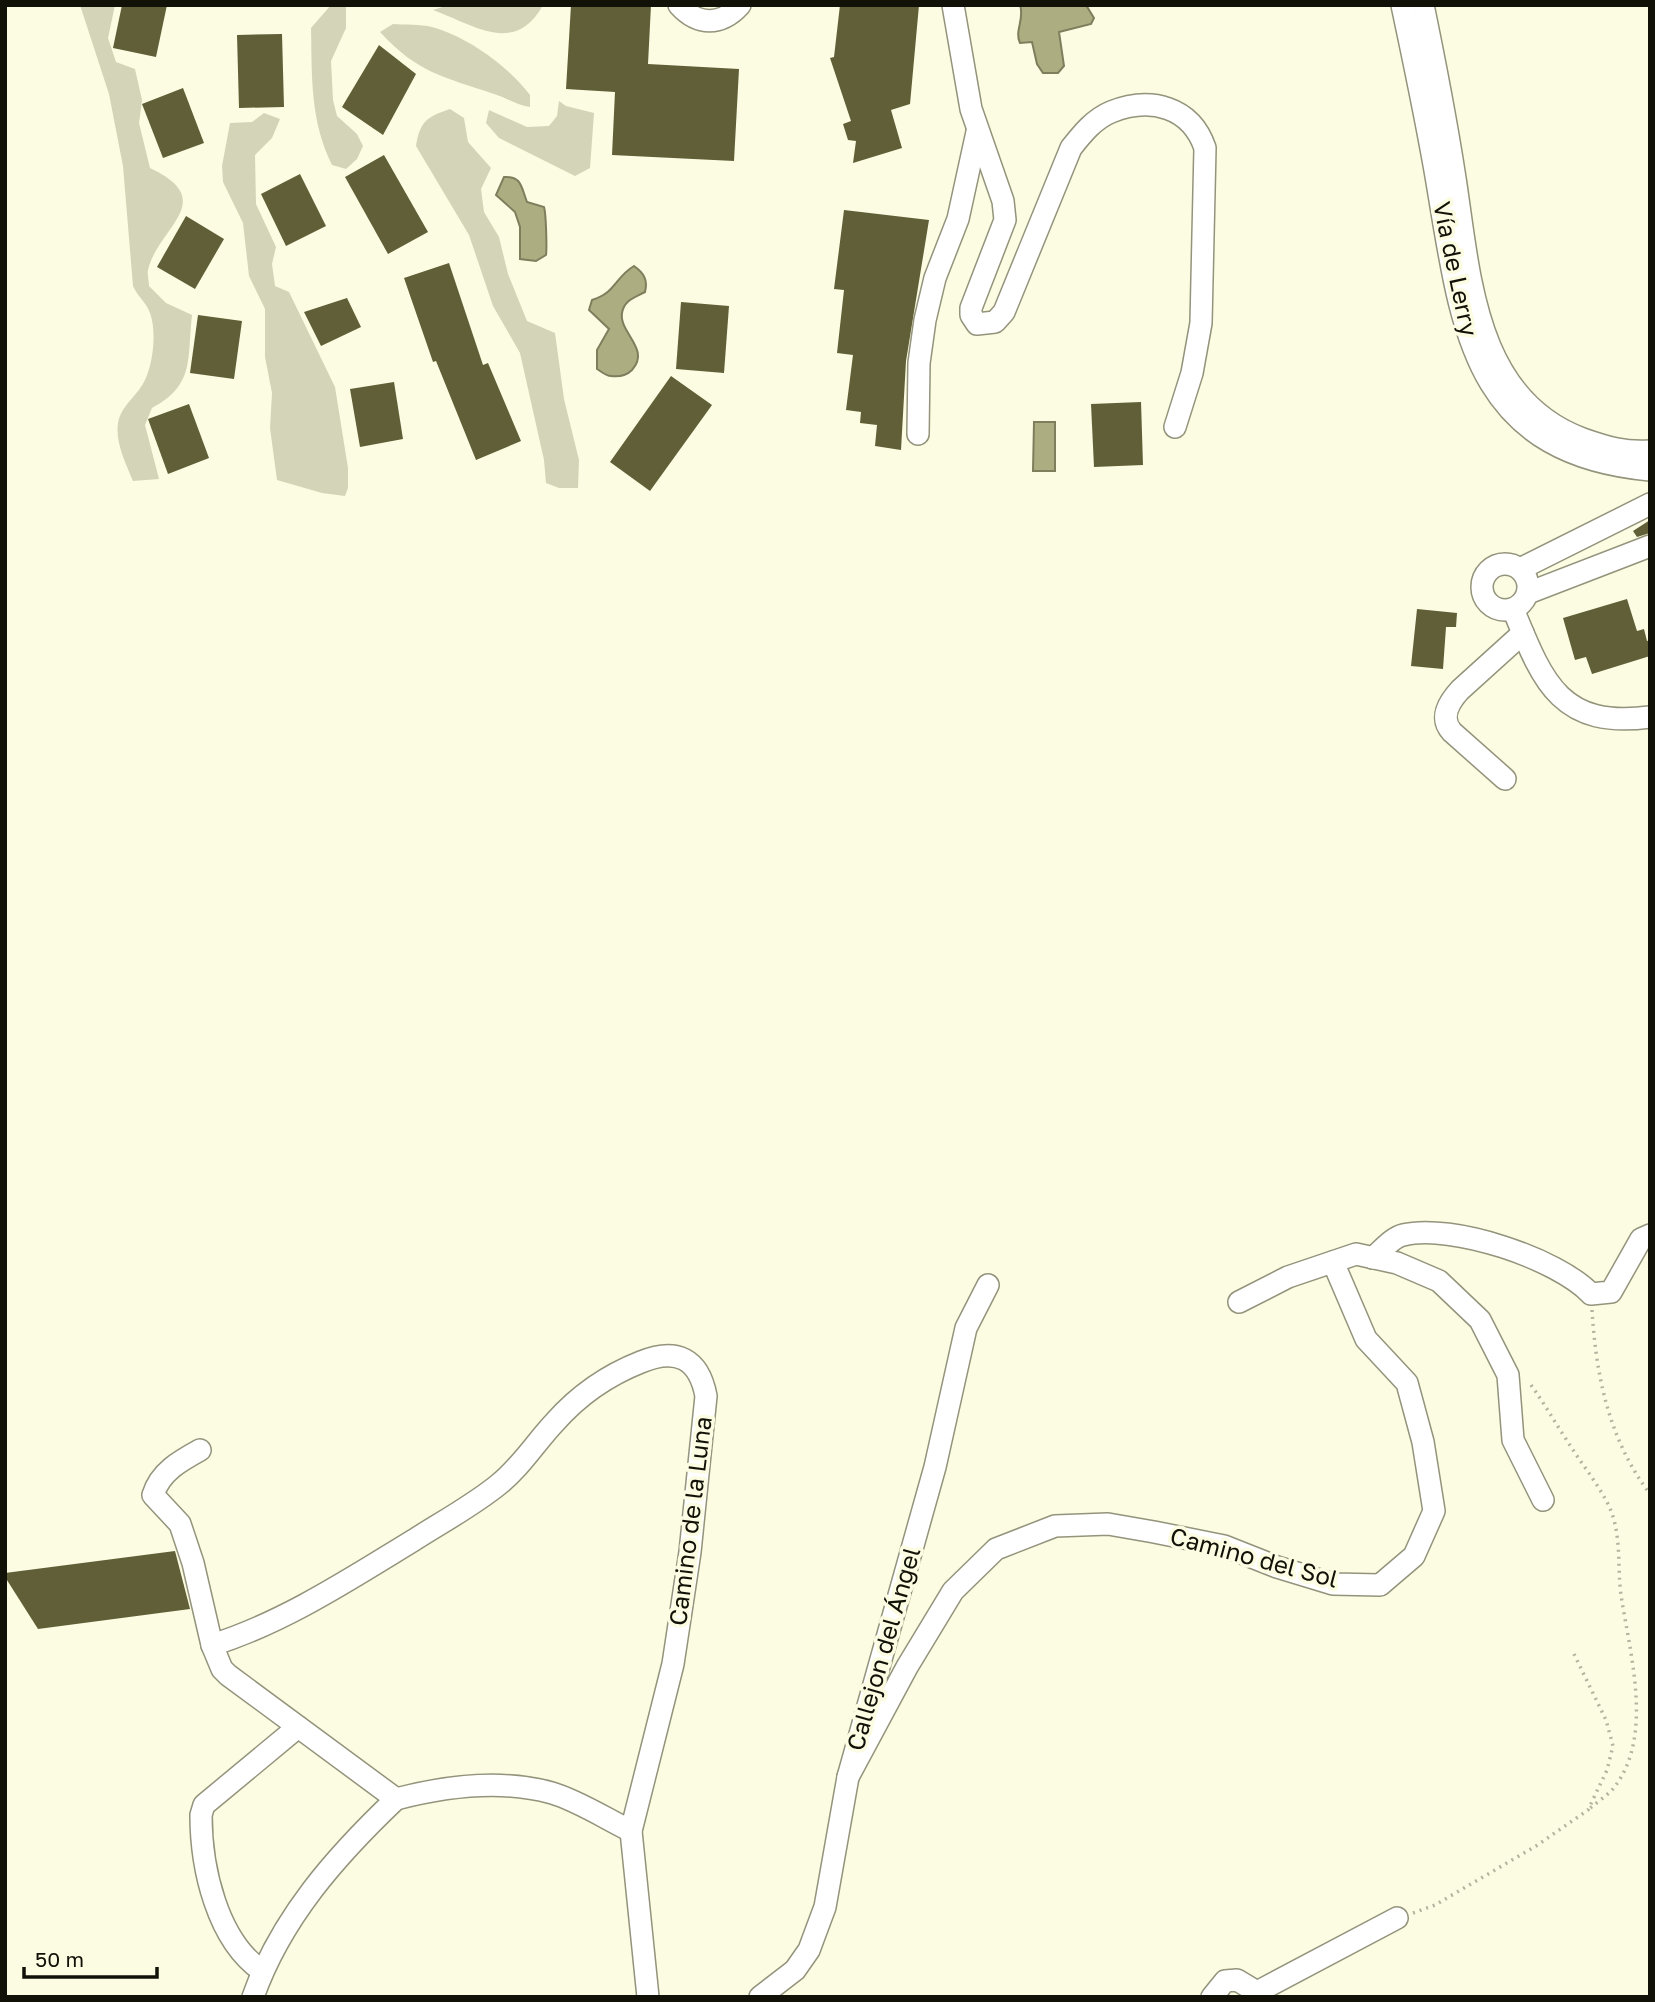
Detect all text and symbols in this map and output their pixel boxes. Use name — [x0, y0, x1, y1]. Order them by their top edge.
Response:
street label: Vía de Lerry — [1428, 199, 1485, 339]
street label: Camino de la Luna — [662, 1414, 717, 1627]
street label: Camino del Sol — [1167, 1520, 1341, 1593]
street label: Callejon del Ángel — [840, 1544, 925, 1754]
scale bar — [24, 1936, 158, 1980]
text: 50 m — [35, 1946, 84, 1972]

